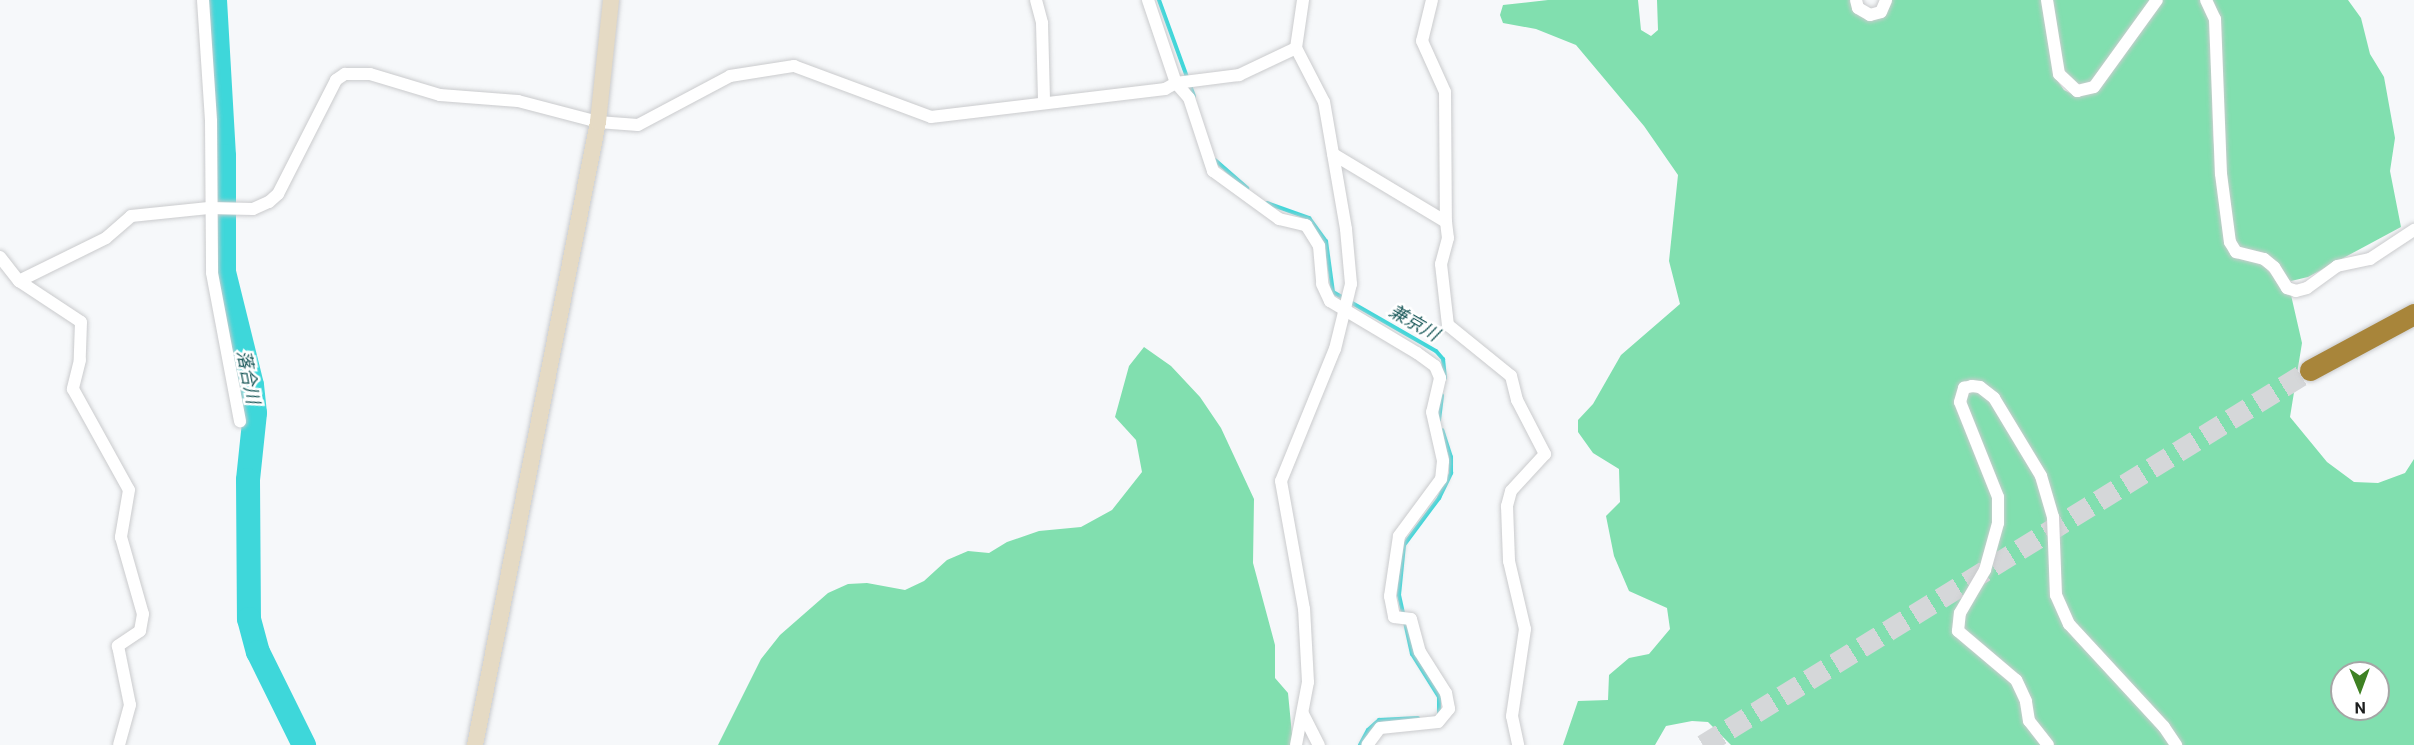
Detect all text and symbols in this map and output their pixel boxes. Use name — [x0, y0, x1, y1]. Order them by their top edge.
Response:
water label: 兼京川 — [1385, 300, 1443, 346]
water label: 落合川 — [232, 348, 264, 406]
north arrow — [2330, 661, 2390, 721]
text: N — [2354, 698, 2366, 717]

